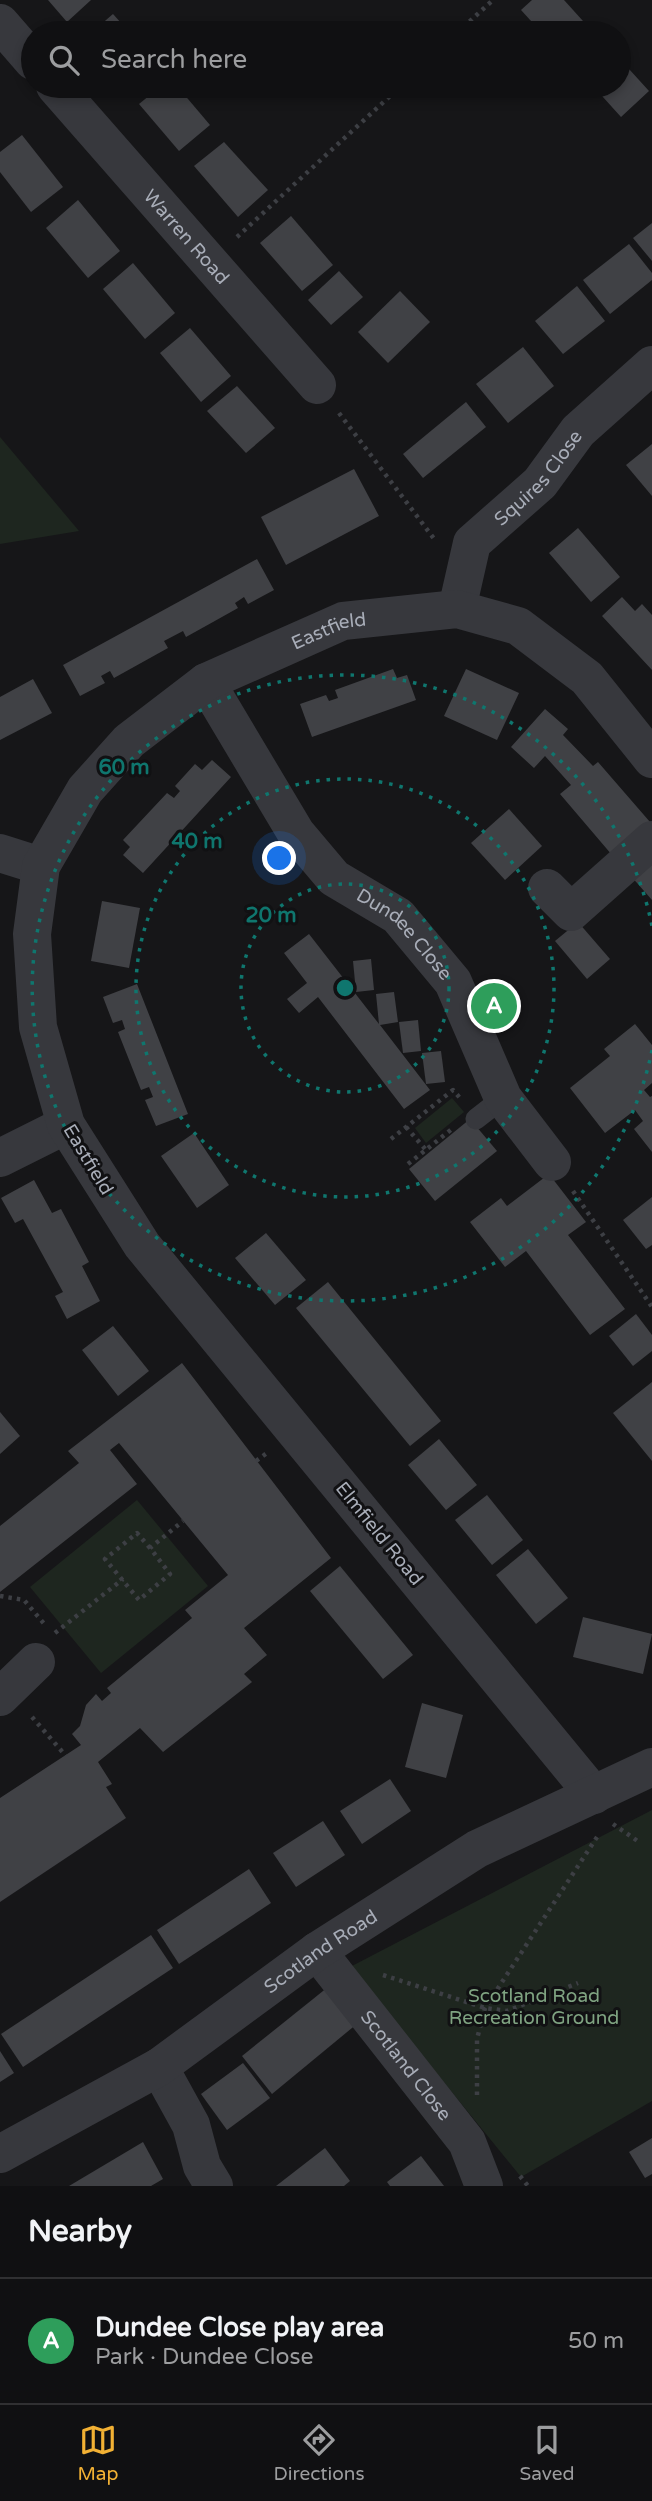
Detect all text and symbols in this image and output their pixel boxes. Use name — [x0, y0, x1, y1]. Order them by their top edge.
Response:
search box — [21, 21, 631, 98]
icon: search — [45, 41, 83, 79]
text: Search here — [101, 44, 247, 75]
street label: Warren Road — [139, 185, 233, 289]
street label: Squires Close — [490, 426, 587, 530]
street label: Eastfield — [288, 609, 367, 655]
text: 60 m — [98, 755, 150, 780]
text: 40 m — [171, 829, 223, 854]
your location — [262, 841, 296, 875]
street label: Dundee Close — [353, 884, 457, 985]
text: 20 m — [245, 903, 297, 928]
centre of rings — [333, 976, 357, 1000]
pin: A — [471, 980, 517, 1032]
street label: Eastfield — [58, 1120, 118, 1199]
street label: Elmfield Road — [331, 1478, 428, 1590]
street label: Scotland Road — [260, 1906, 382, 1998]
park label: Scotland Road Recreation Ground — [449, 1985, 619, 2029]
street label: Scotland Close — [356, 2006, 456, 2125]
text: Nearby — [28, 2213, 132, 2250]
text: Dundee Close play area — [95, 2312, 384, 2343]
text: A — [42, 2327, 60, 2355]
text: 50 m — [568, 2327, 624, 2355]
text: Park · Dundee Close — [95, 2343, 313, 2371]
tab: Map — [78, 2421, 119, 2485]
tab: Directions — [274, 2421, 365, 2485]
tab: Saved — [520, 2421, 574, 2485]

